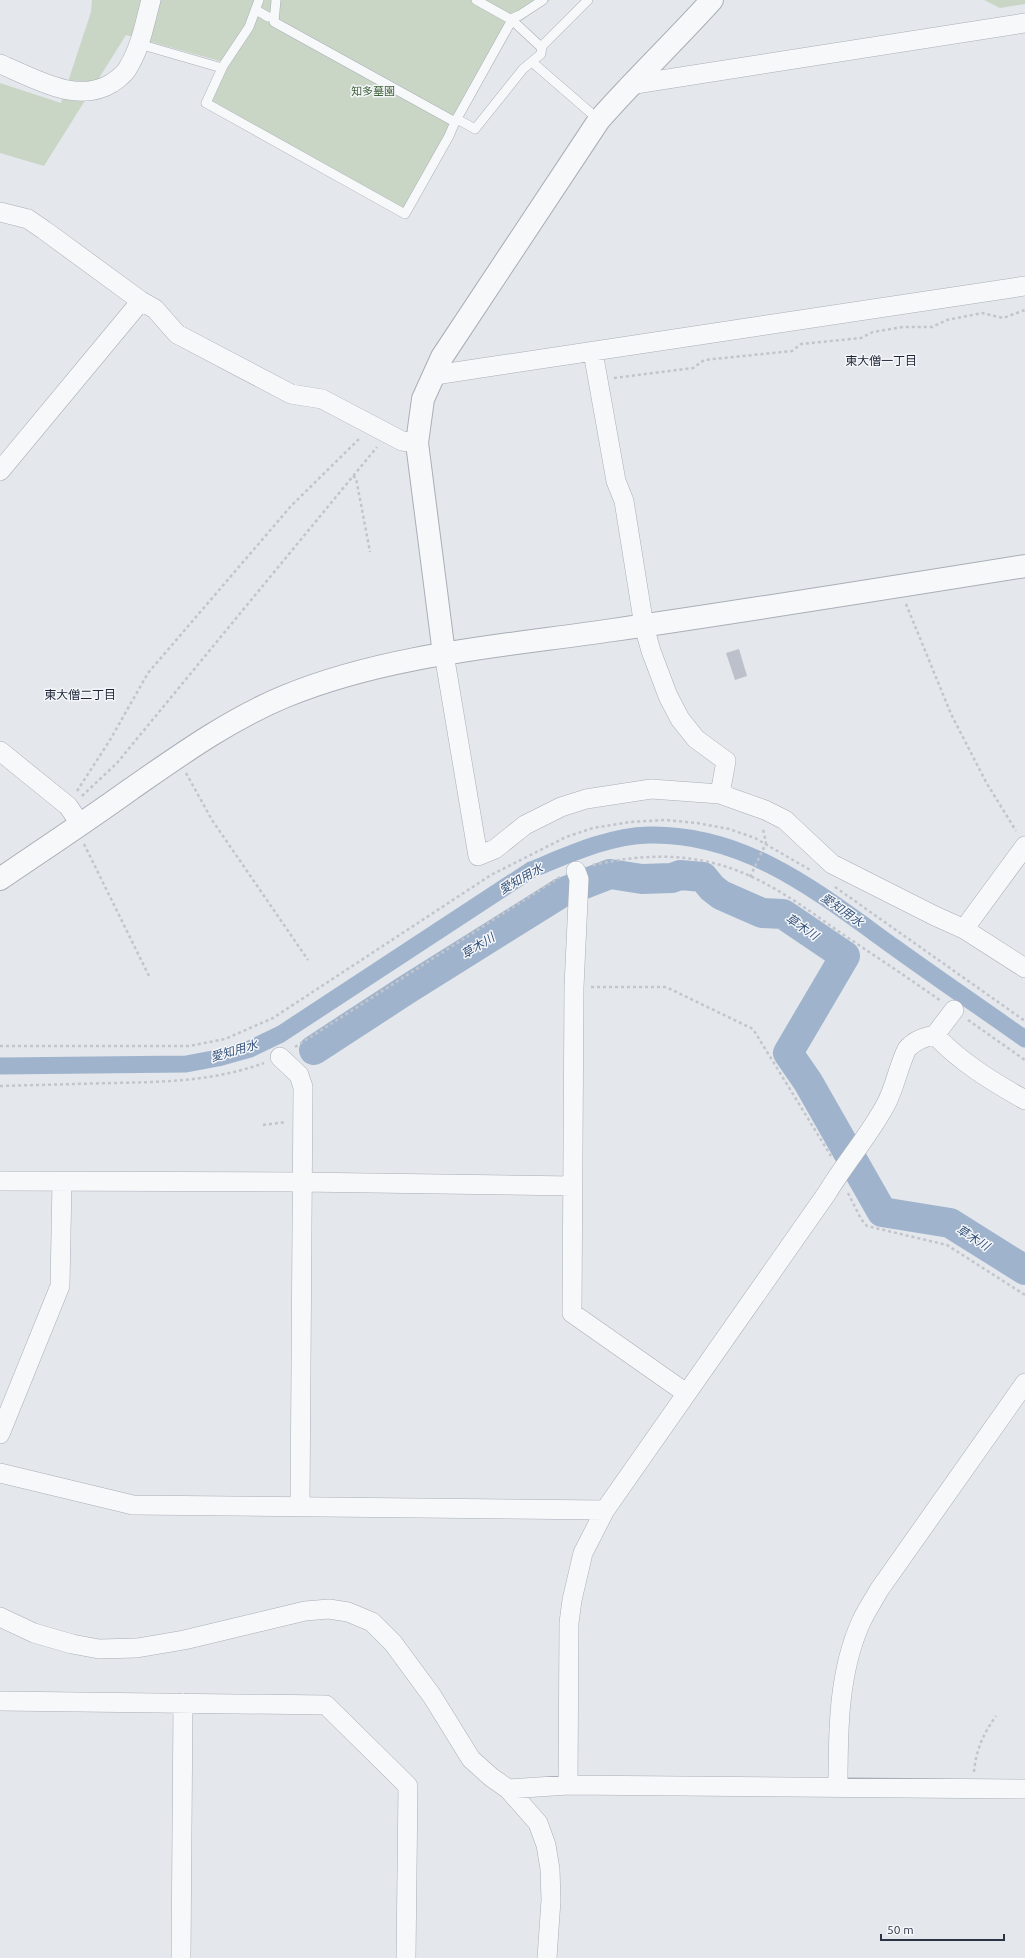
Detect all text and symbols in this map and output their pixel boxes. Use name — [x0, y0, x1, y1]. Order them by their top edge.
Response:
park label: 知多墓園 — [351, 85, 395, 97]
district label: 東大僧一丁目 — [845, 354, 917, 367]
district label: 東大僧二丁目 — [44, 688, 116, 701]
water label: 愛知用水 — [497, 860, 547, 896]
water label: 愛知用水 — [819, 890, 867, 930]
water label: 草木川 — [784, 911, 822, 943]
water label: 草木川 — [459, 929, 498, 961]
water label: 愛知用水 — [209, 1037, 261, 1063]
water label: 草木川 — [955, 1223, 994, 1254]
scale bar — [881, 1916, 1004, 1942]
text: 50 m — [887, 1923, 914, 1936]

